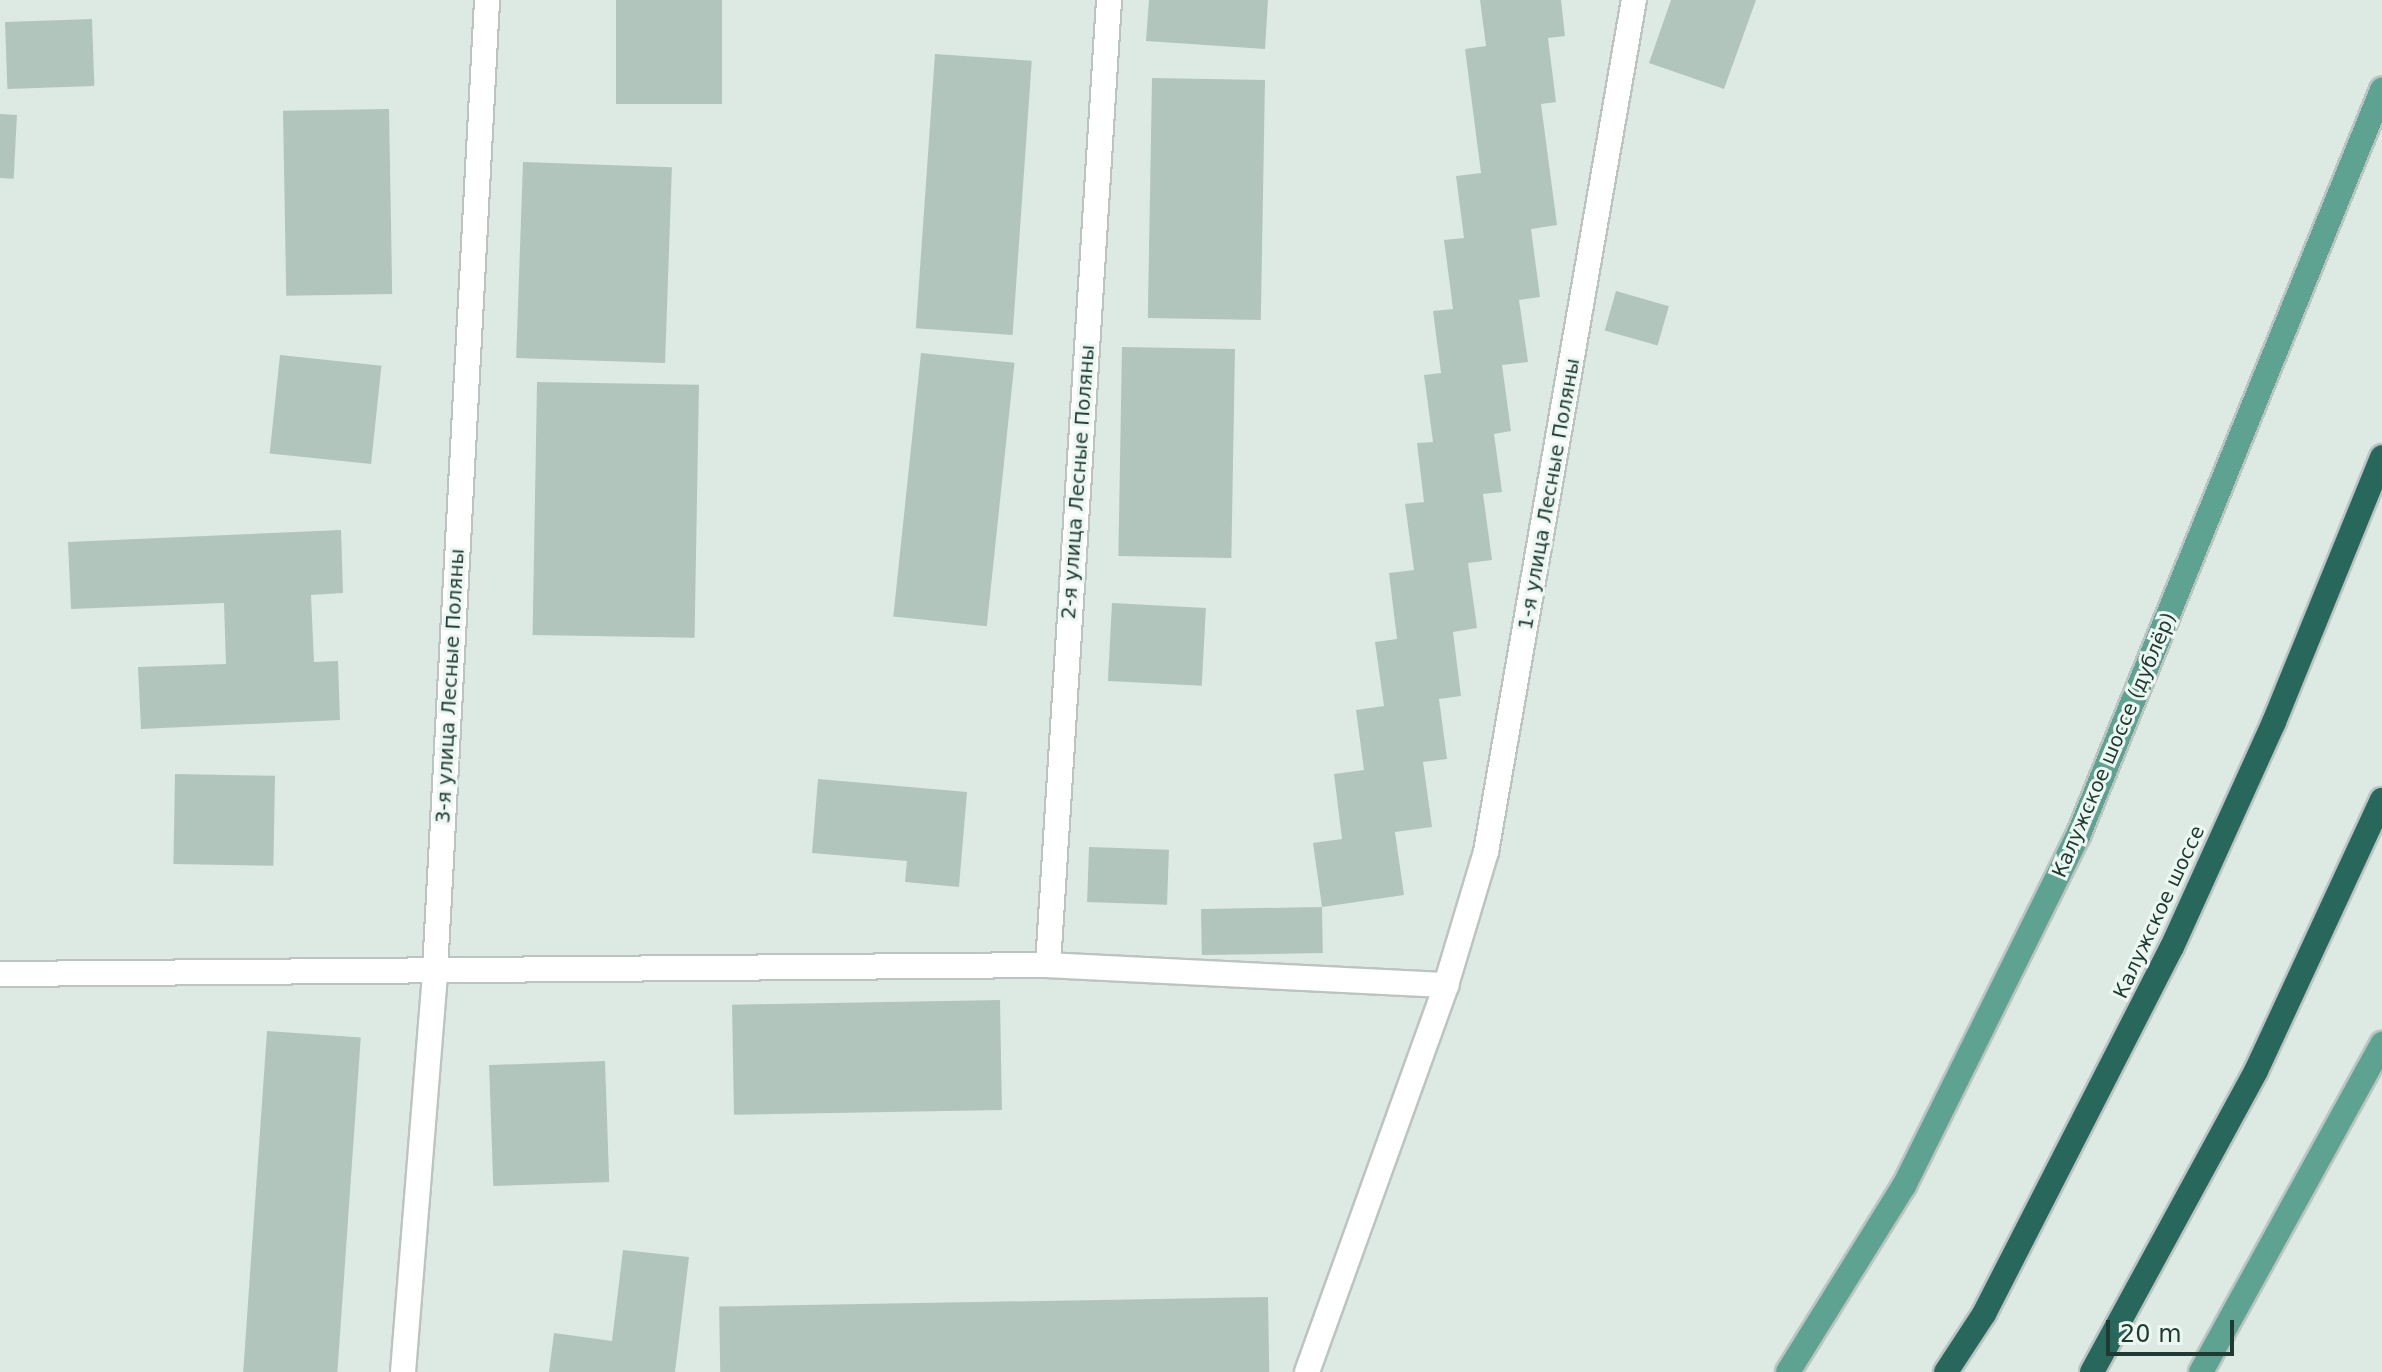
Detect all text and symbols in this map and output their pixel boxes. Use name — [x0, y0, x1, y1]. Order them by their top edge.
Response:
street label: 2-я улица Лесные Поляны — [1056, 344, 1100, 620]
street label: 1-я улица Лесные Поляны — [1513, 357, 1585, 631]
street label: 3-я улица Лесные Поляны — [431, 548, 469, 824]
street label: Калужское шоссе (дублёр) — [2047, 609, 2181, 881]
street label: Калужское шоссе — [2108, 822, 2210, 1002]
scale bar — [2110, 1304, 2238, 1354]
text: 20 m — [2120, 1320, 2182, 1348]

